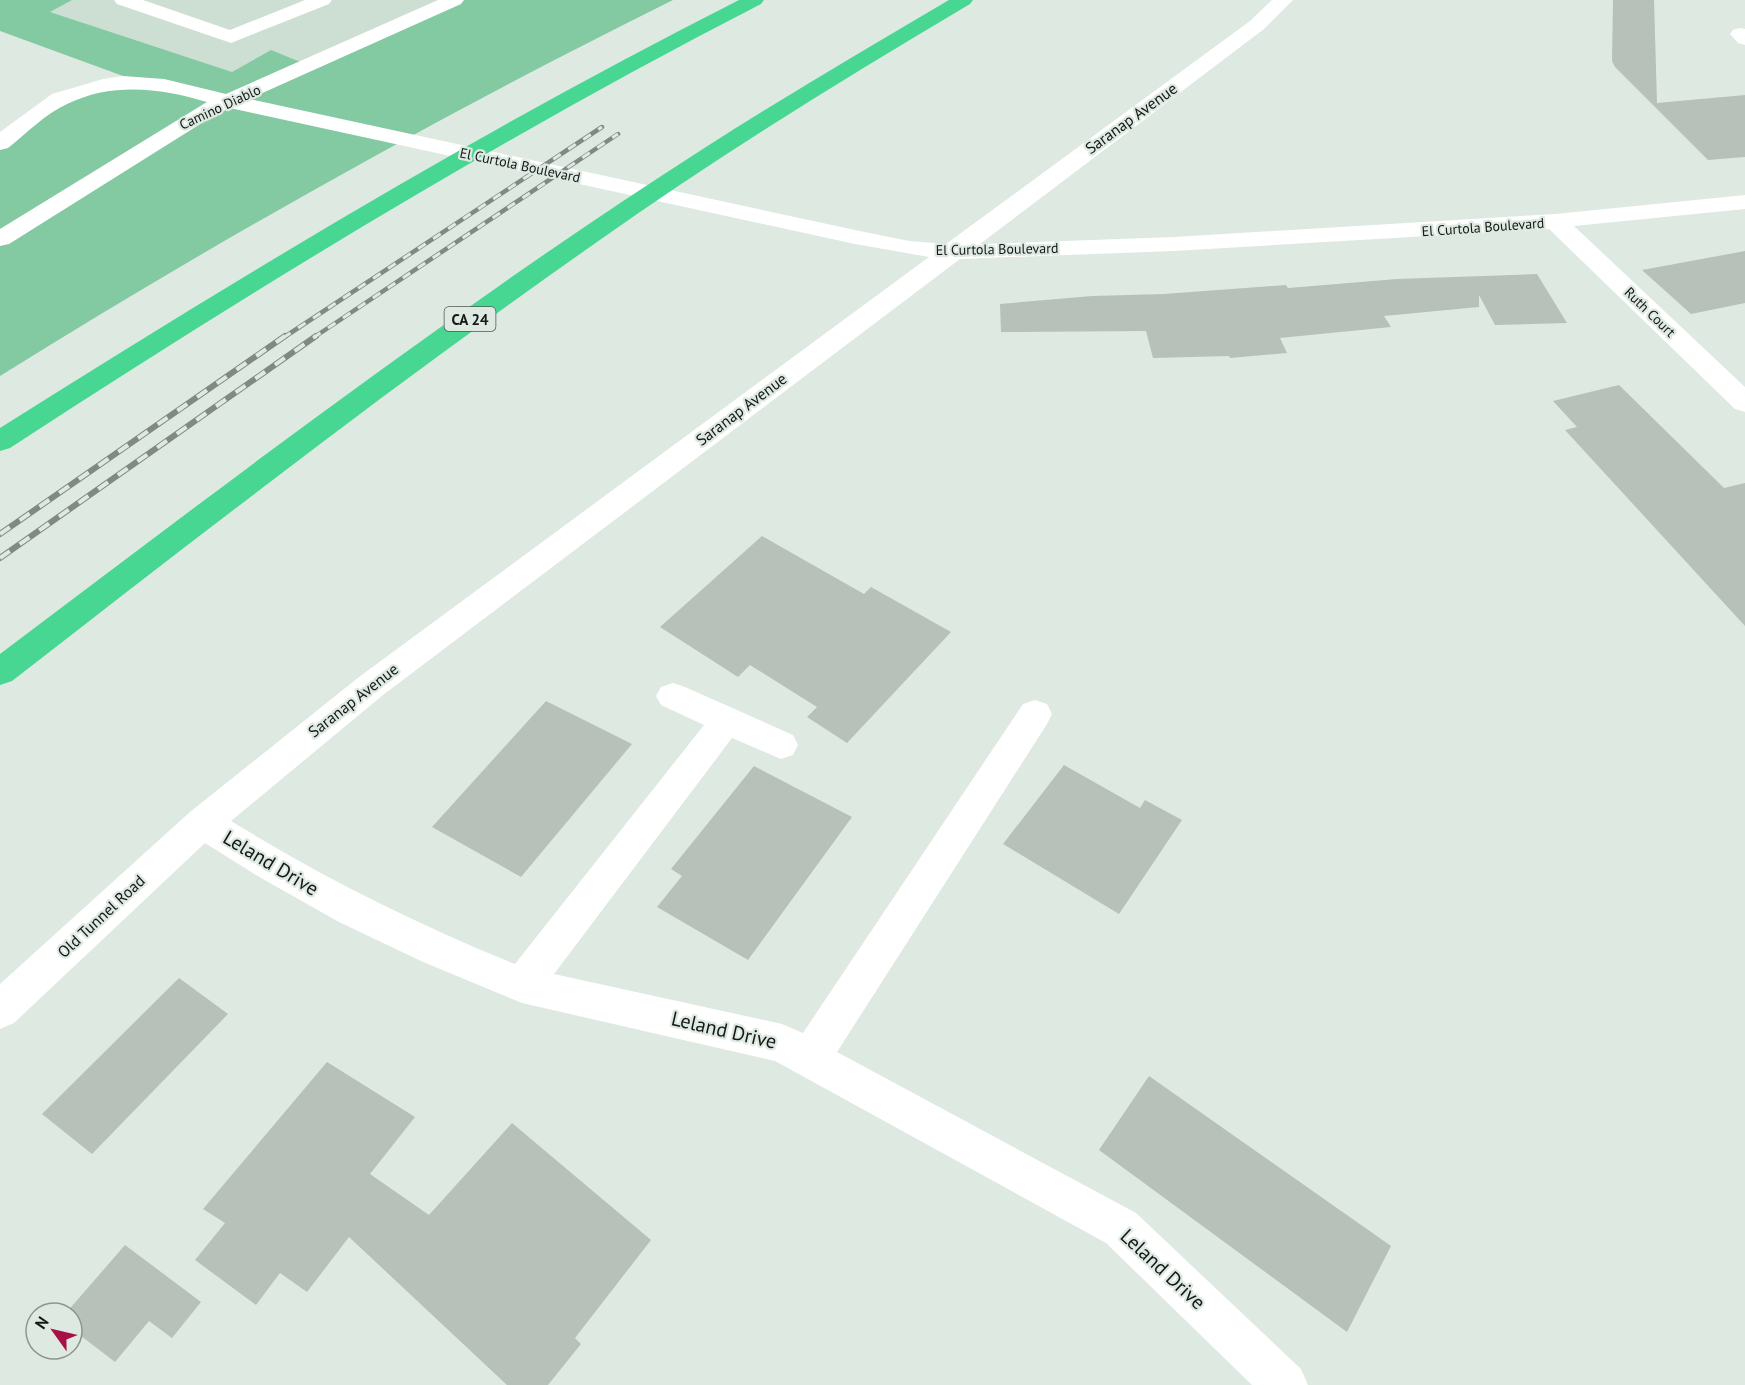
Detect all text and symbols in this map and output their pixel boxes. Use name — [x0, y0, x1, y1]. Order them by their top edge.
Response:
street label: Saranap Avenue — [1081, 78, 1181, 158]
street label: Camino Diablo — [176, 80, 264, 134]
street label: El Curtola Boulevard — [458, 143, 582, 187]
street label: El Curtola Boulevard — [1421, 214, 1545, 240]
street label: El Curtola Boulevard — [935, 239, 1059, 259]
street label: Ruth Court — [1621, 283, 1680, 341]
road number: CA 24 — [444, 307, 496, 331]
street label: Saranap Avenue — [691, 368, 791, 450]
street label: Saranap Avenue — [304, 659, 402, 741]
street label: Leland Drive — [218, 824, 324, 902]
street label: Old Tunnel Road — [53, 870, 149, 962]
street label: Leland Drive — [669, 1005, 779, 1055]
street label: Leland Drive — [1115, 1223, 1211, 1315]
north arrow — [24, 1301, 84, 1361]
text: N — [30, 1313, 53, 1333]

